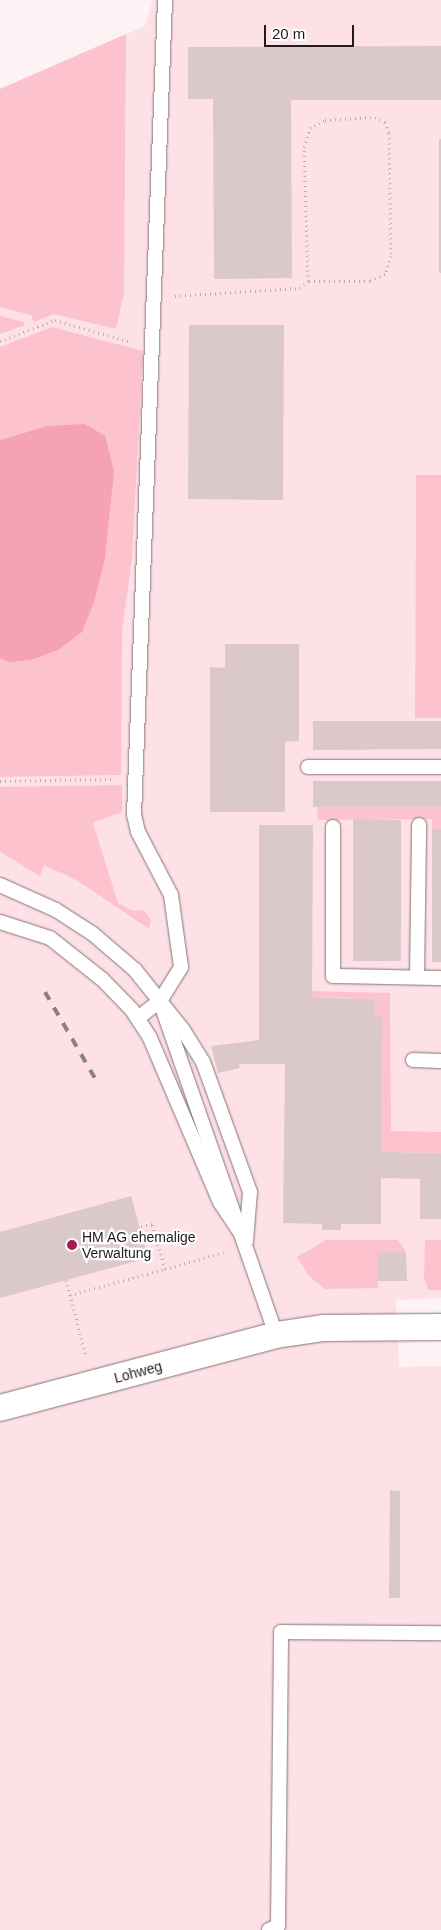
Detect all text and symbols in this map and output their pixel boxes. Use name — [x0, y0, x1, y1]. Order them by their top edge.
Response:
scale bar — [266, 15, 356, 47]
text: 20 m — [272, 25, 305, 42]
place label: HM AG ehemalige Verwaltung — [82, 1229, 196, 1262]
marker: HM AG ehemalige Verwaltung — [66, 1239, 78, 1251]
street label: Lohweg — [112, 1358, 164, 1386]

